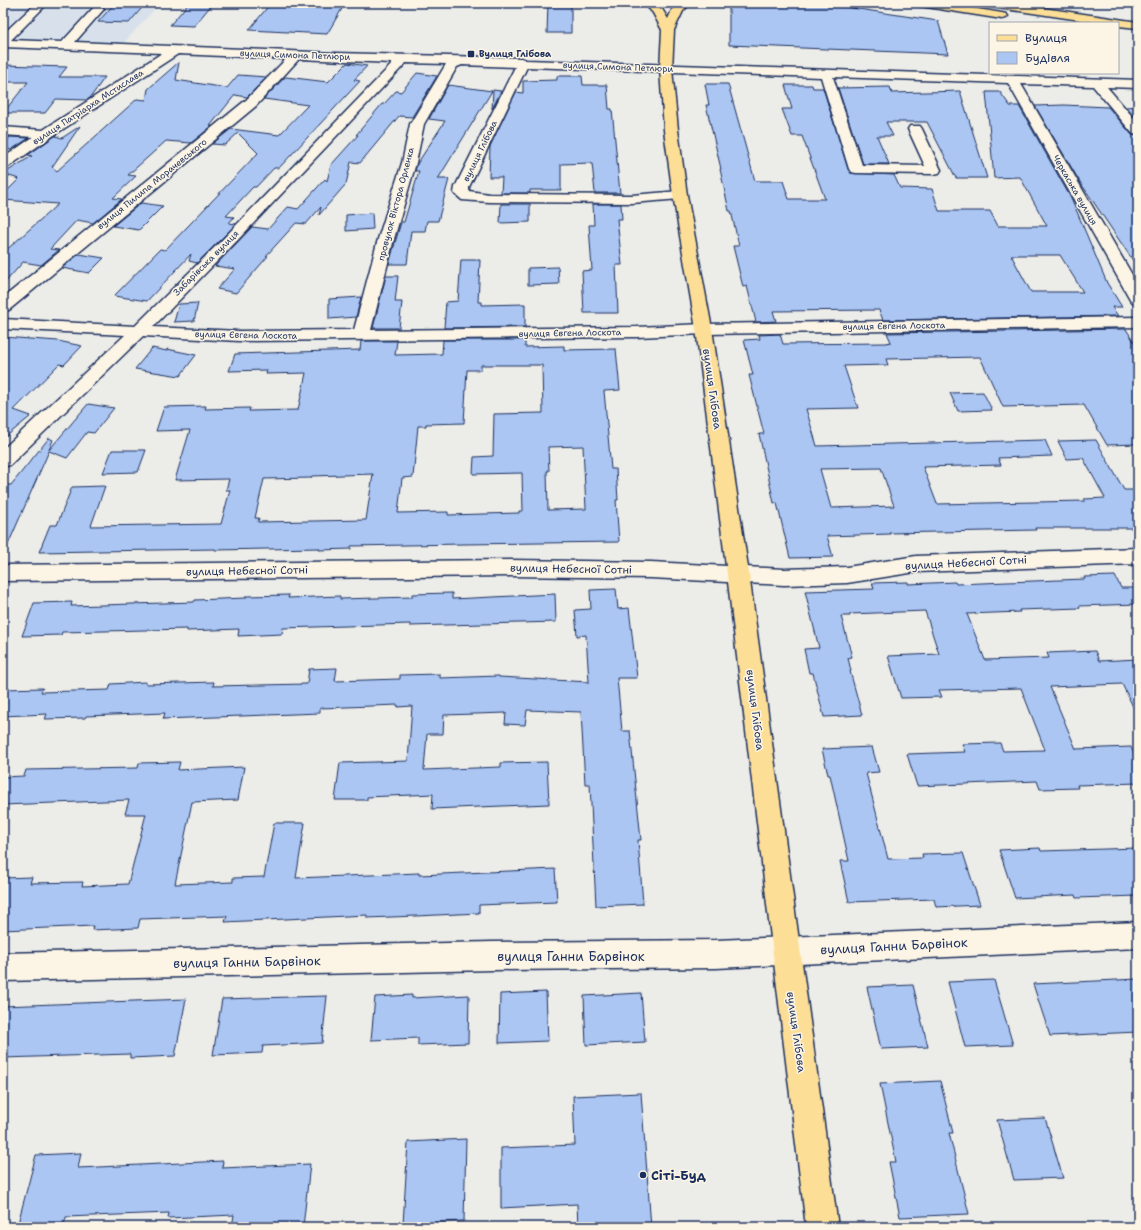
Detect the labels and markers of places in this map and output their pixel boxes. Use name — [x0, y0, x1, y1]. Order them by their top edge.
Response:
place label: Вулиця Глібова — [479, 48, 552, 60]
marker: Вулиця Глібова — [466, 49, 476, 59]
place label: Сіті-Буд — [651, 1167, 706, 1184]
marker: Сіті-Буд — [638, 1170, 648, 1180]

